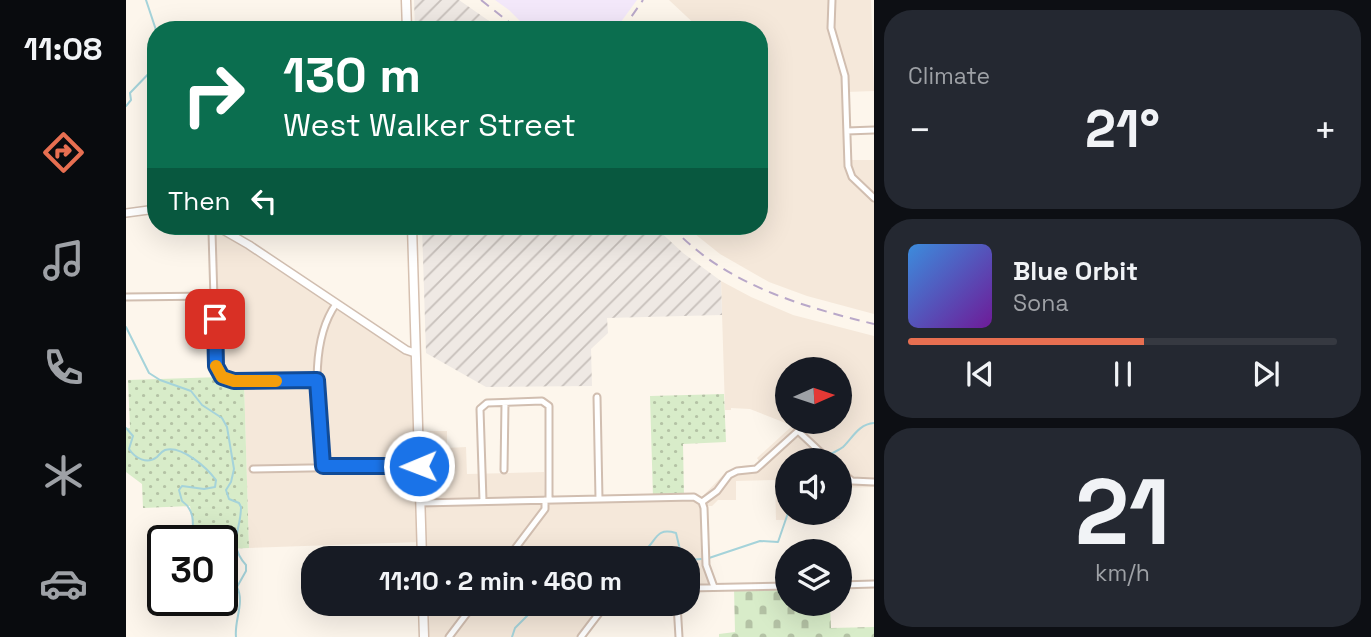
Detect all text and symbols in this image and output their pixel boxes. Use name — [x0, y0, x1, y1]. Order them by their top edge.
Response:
text: 11:08 — [24, 29, 102, 69]
text: 130 m — [283, 44, 421, 106]
icon: right — [168, 49, 259, 140]
text: Climate — [908, 61, 990, 91]
text: 21° — [1085, 96, 1160, 162]
text: West Walker Street — [283, 105, 576, 145]
text: − — [908, 106, 932, 154]
text: + — [1313, 106, 1337, 154]
icon: directions — [39, 128, 88, 177]
icon: left — [245, 182, 283, 220]
text: Then — [168, 184, 231, 218]
icon: music — [39, 236, 88, 285]
text: Blue Orbit — [1013, 254, 1138, 288]
text: Sona — [1013, 288, 1069, 318]
pin — [185, 289, 245, 349]
icon: arrive — [196, 300, 234, 338]
icon: phone — [39, 343, 88, 392]
icon: previous — [961, 355, 999, 393]
icon: pause — [1104, 355, 1142, 393]
icon: next — [1247, 355, 1285, 393]
north arrow — [775, 357, 852, 434]
map controls — [775, 357, 852, 616]
position arrow — [382, 429, 456, 503]
button: sound — [775, 448, 852, 525]
icon: climate — [39, 451, 88, 500]
text: 21 — [1075, 454, 1170, 571]
speed limit sign: 30 — [147, 525, 238, 616]
button: layers — [775, 539, 852, 616]
text: km/h — [1095, 558, 1150, 588]
icon: car — [39, 559, 88, 608]
text: 11:10 · 2 min · 460 m — [379, 564, 622, 598]

